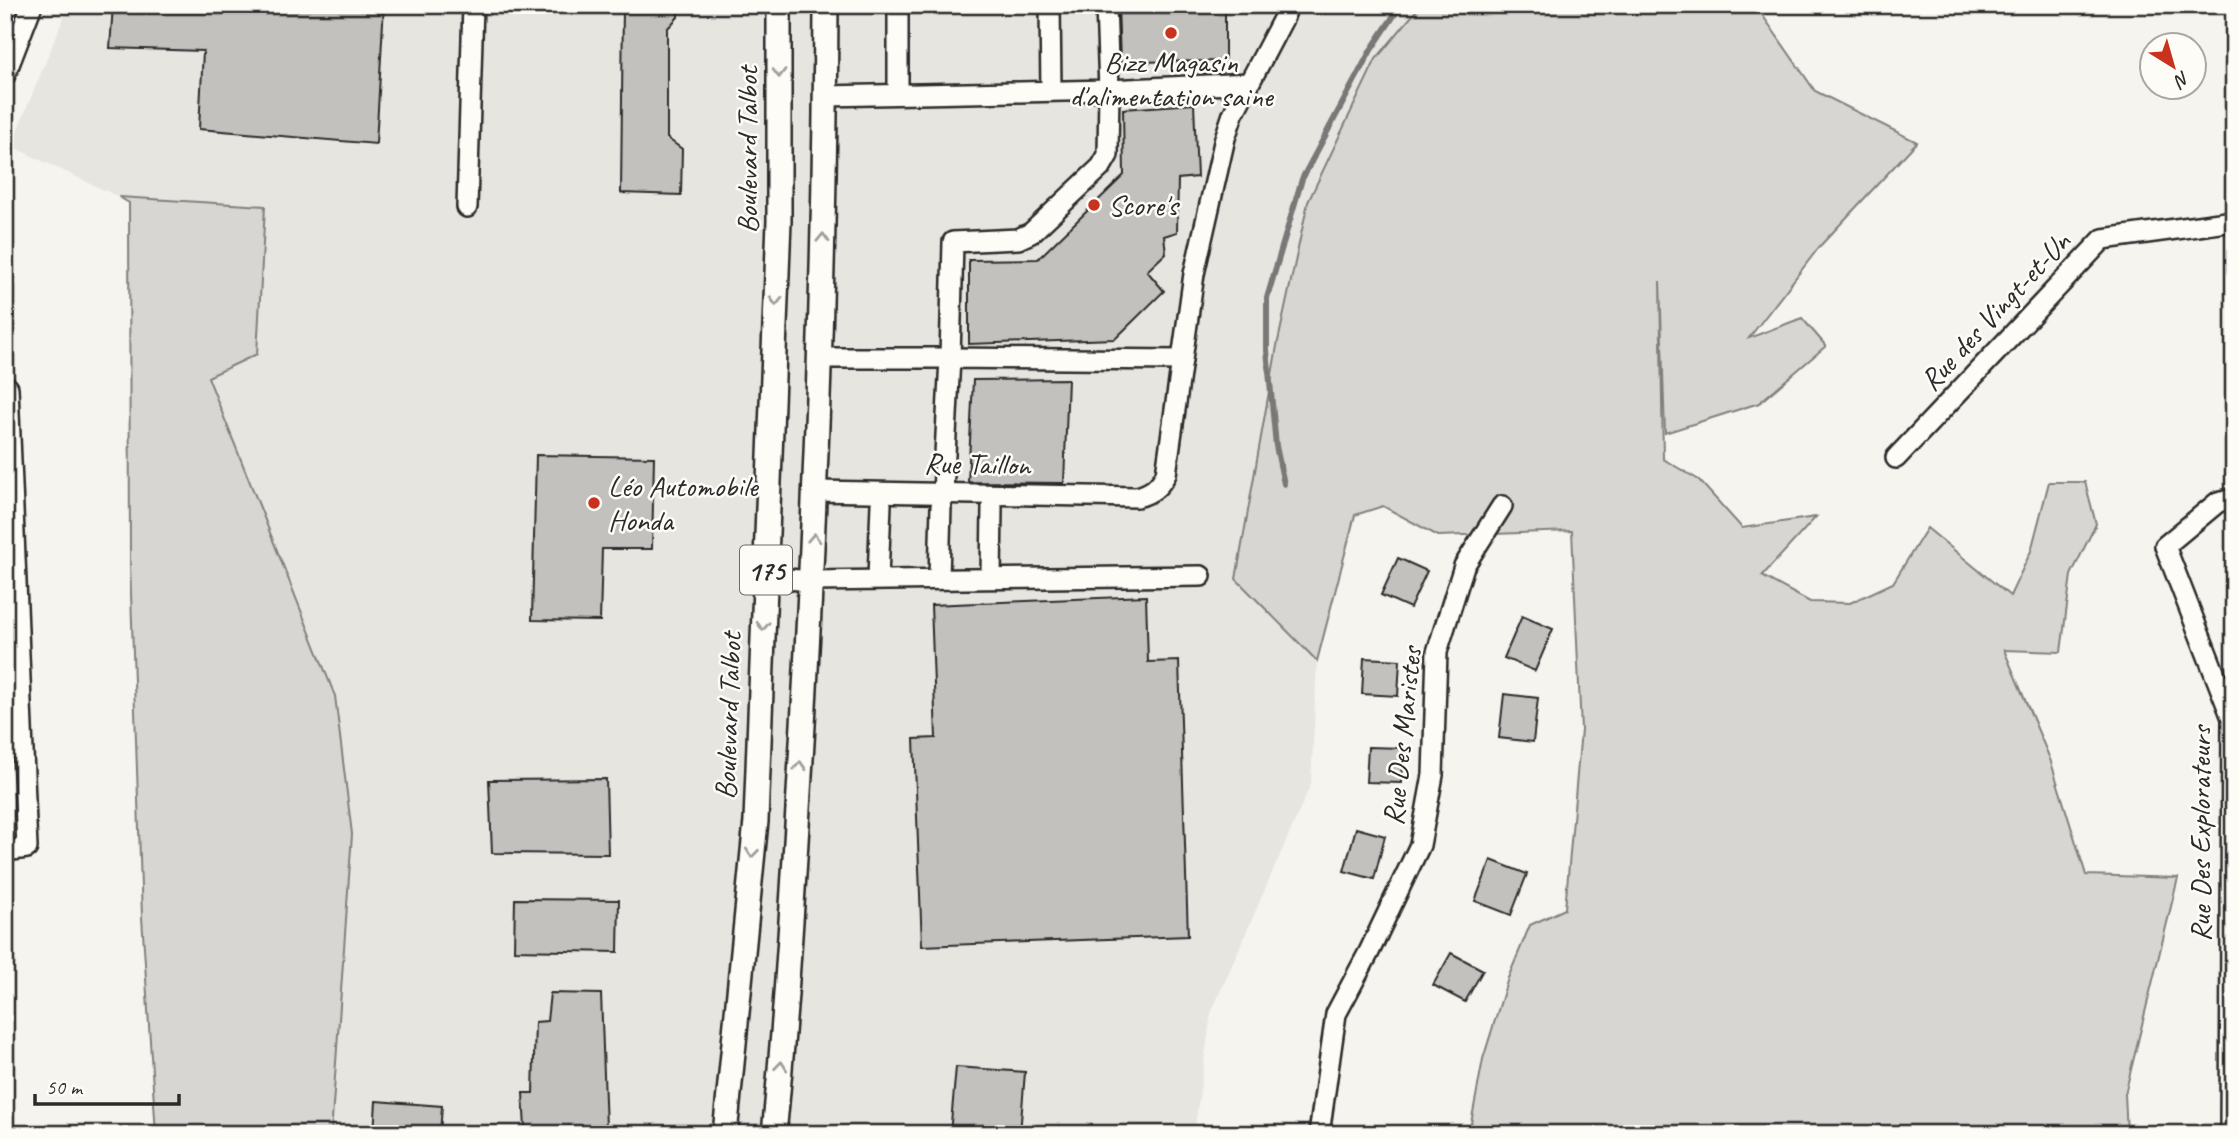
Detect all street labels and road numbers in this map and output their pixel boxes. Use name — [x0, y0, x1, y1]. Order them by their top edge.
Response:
street label: Boulevard Talbot — [728, 63, 766, 234]
street label: Rue des Vingt-et-Un — [1912, 222, 2079, 399]
street label: Rue Taillon — [924, 444, 1032, 484]
road number: 175 — [740, 546, 792, 594]
street label: Boulevard Talbot — [706, 629, 750, 800]
street label: Rue Des Maristes — [1374, 642, 1431, 827]
street label: Rue Des Explorateurs — [2181, 723, 2219, 942]

